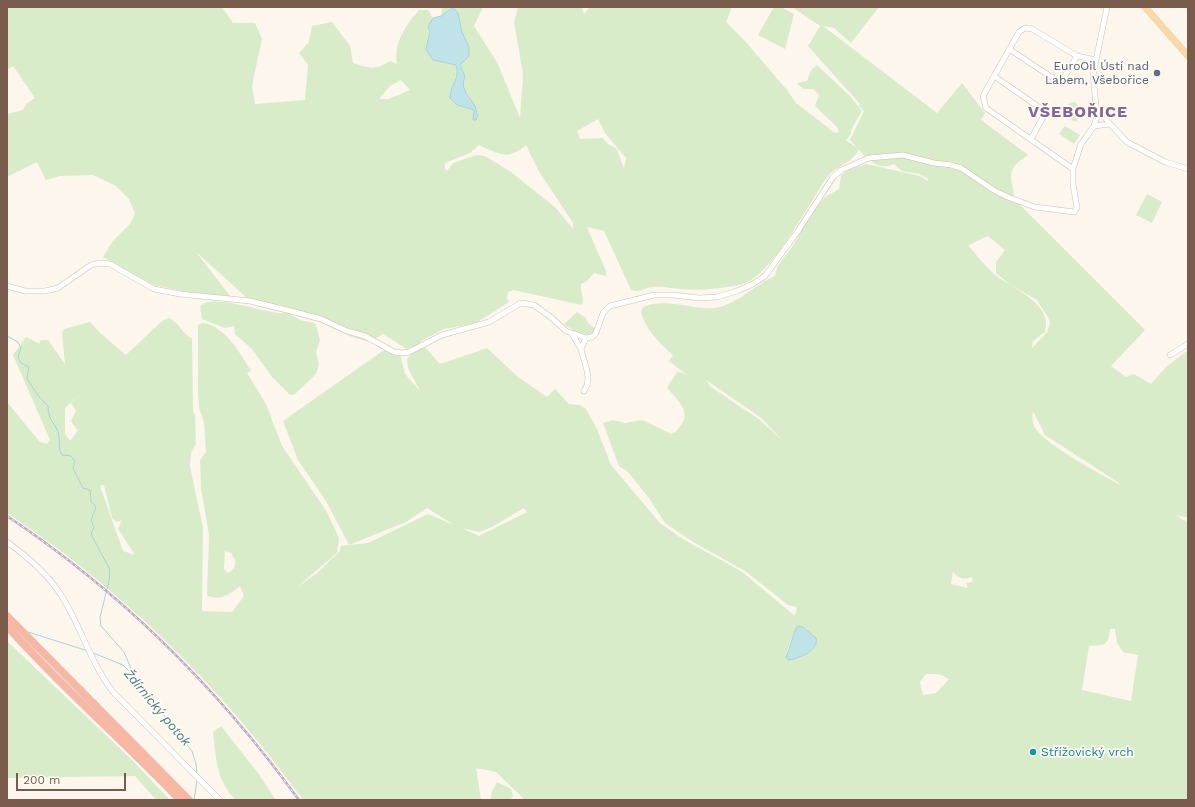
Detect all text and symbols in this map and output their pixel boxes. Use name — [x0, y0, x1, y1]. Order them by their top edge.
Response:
place label: EuroOil Ústí nad Labem, Všebořice — [1045, 59, 1149, 87]
marker: EuroOil Ústí nad Labem, Všebořice — [1152, 68, 1162, 78]
district label: VŠEBOŘICE — [1028, 102, 1128, 122]
water label: Ždírnický potok — [120, 666, 194, 750]
place label: Střížovický vrch — [1041, 745, 1134, 759]
marker: Střížovický vrch — [1028, 747, 1038, 757]
scale bar — [18, 765, 128, 791]
text: 200 m — [23, 773, 60, 787]

